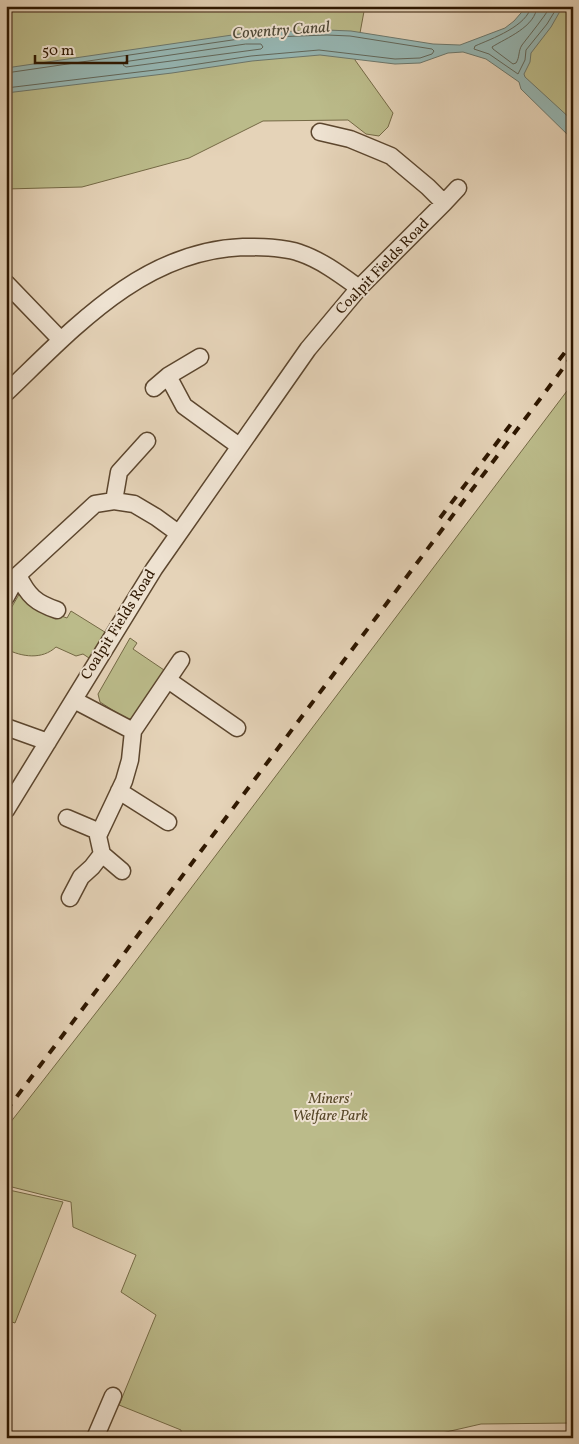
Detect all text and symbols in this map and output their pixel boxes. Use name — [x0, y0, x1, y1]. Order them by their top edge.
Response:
water label: Coventry Canal — [231, 17, 331, 45]
scale bar — [35, 32, 128, 64]
text: 50 m — [42, 41, 74, 62]
street label: Coalpit Fields Road — [331, 214, 435, 320]
street label: Coalpit Fields Road — [76, 566, 162, 684]
park label: Miners' Welfare Park — [292, 1089, 368, 1127]

